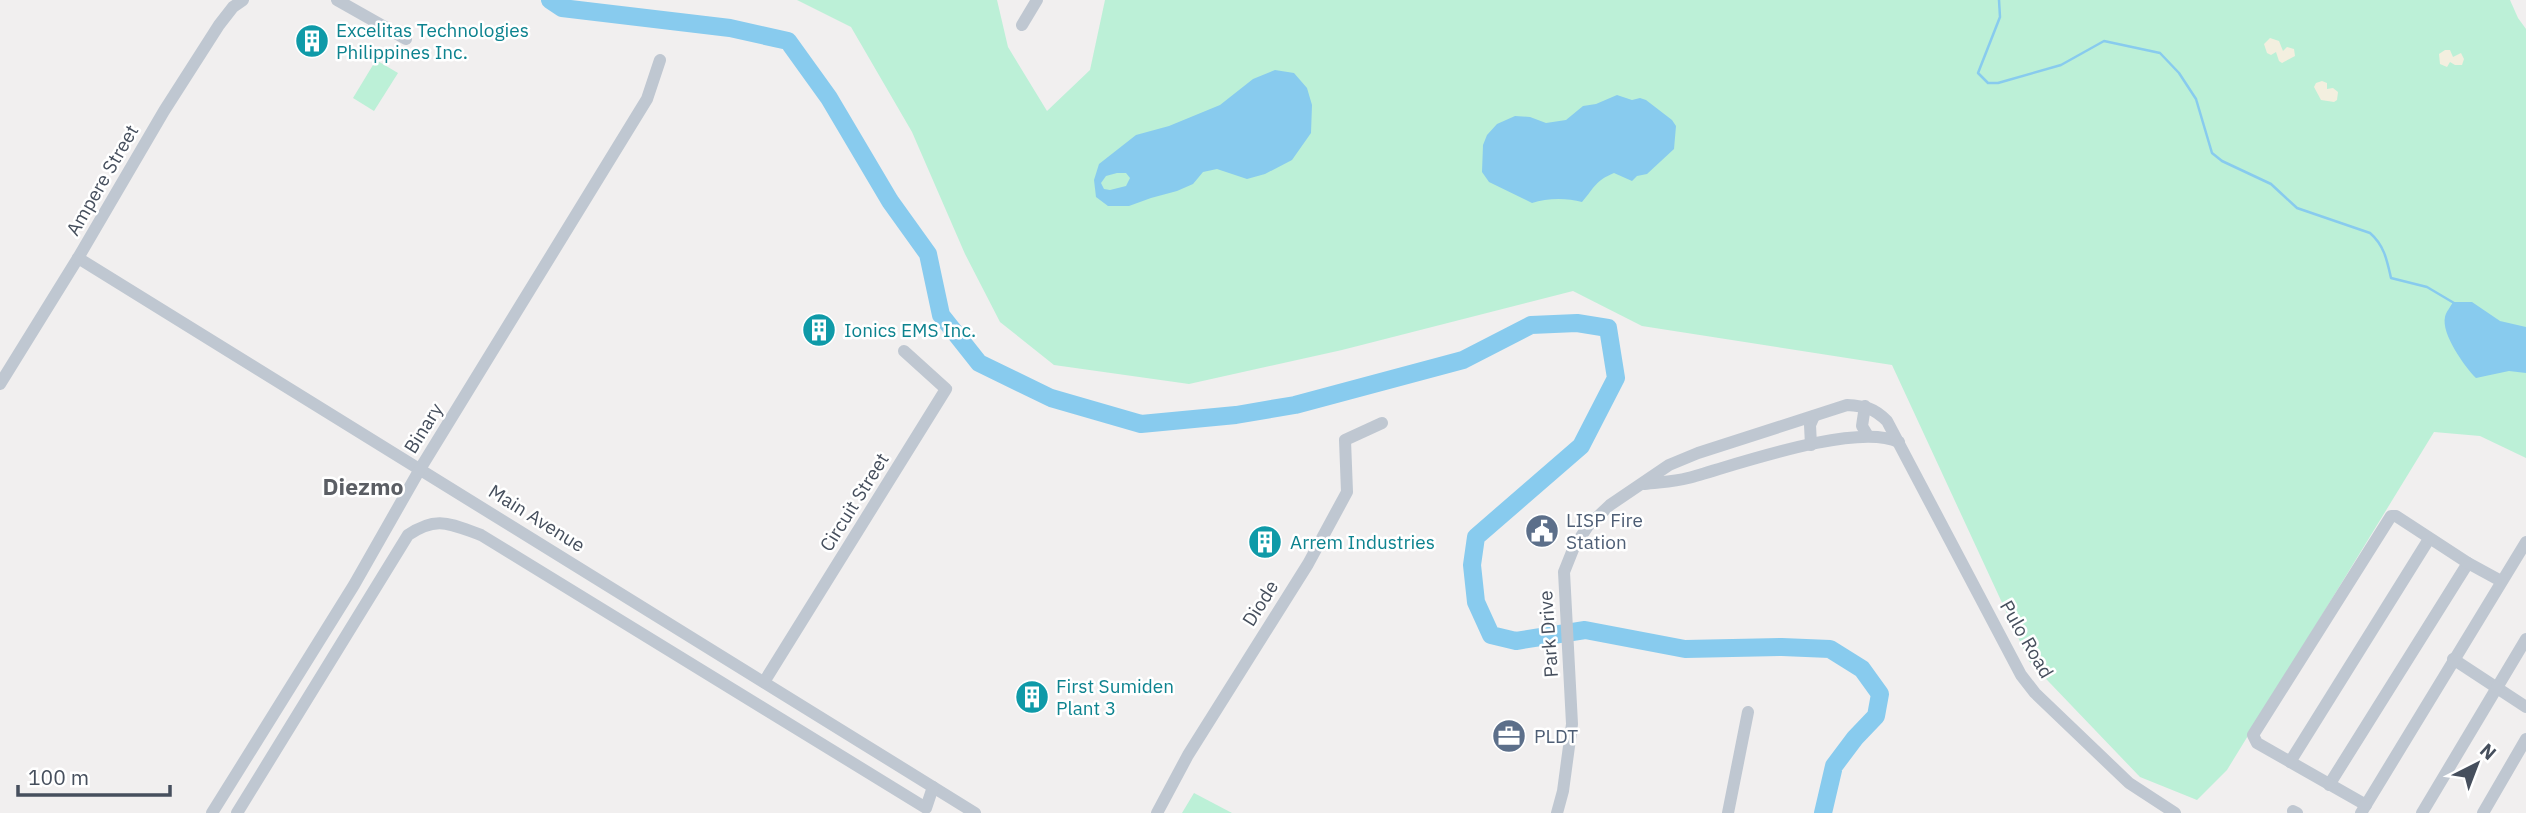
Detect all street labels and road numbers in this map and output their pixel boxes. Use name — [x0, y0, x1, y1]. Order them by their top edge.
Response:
street label: Ampere Street — [61, 120, 143, 240]
street label: Binary — [398, 398, 448, 458]
street label: Circuit Street — [814, 448, 894, 556]
street label: Main Avenue — [484, 479, 590, 557]
street label: Diode — [1237, 576, 1283, 630]
street label: Park Drive — [1533, 590, 1563, 678]
street label: Pulo Road — [1995, 596, 2059, 682]

